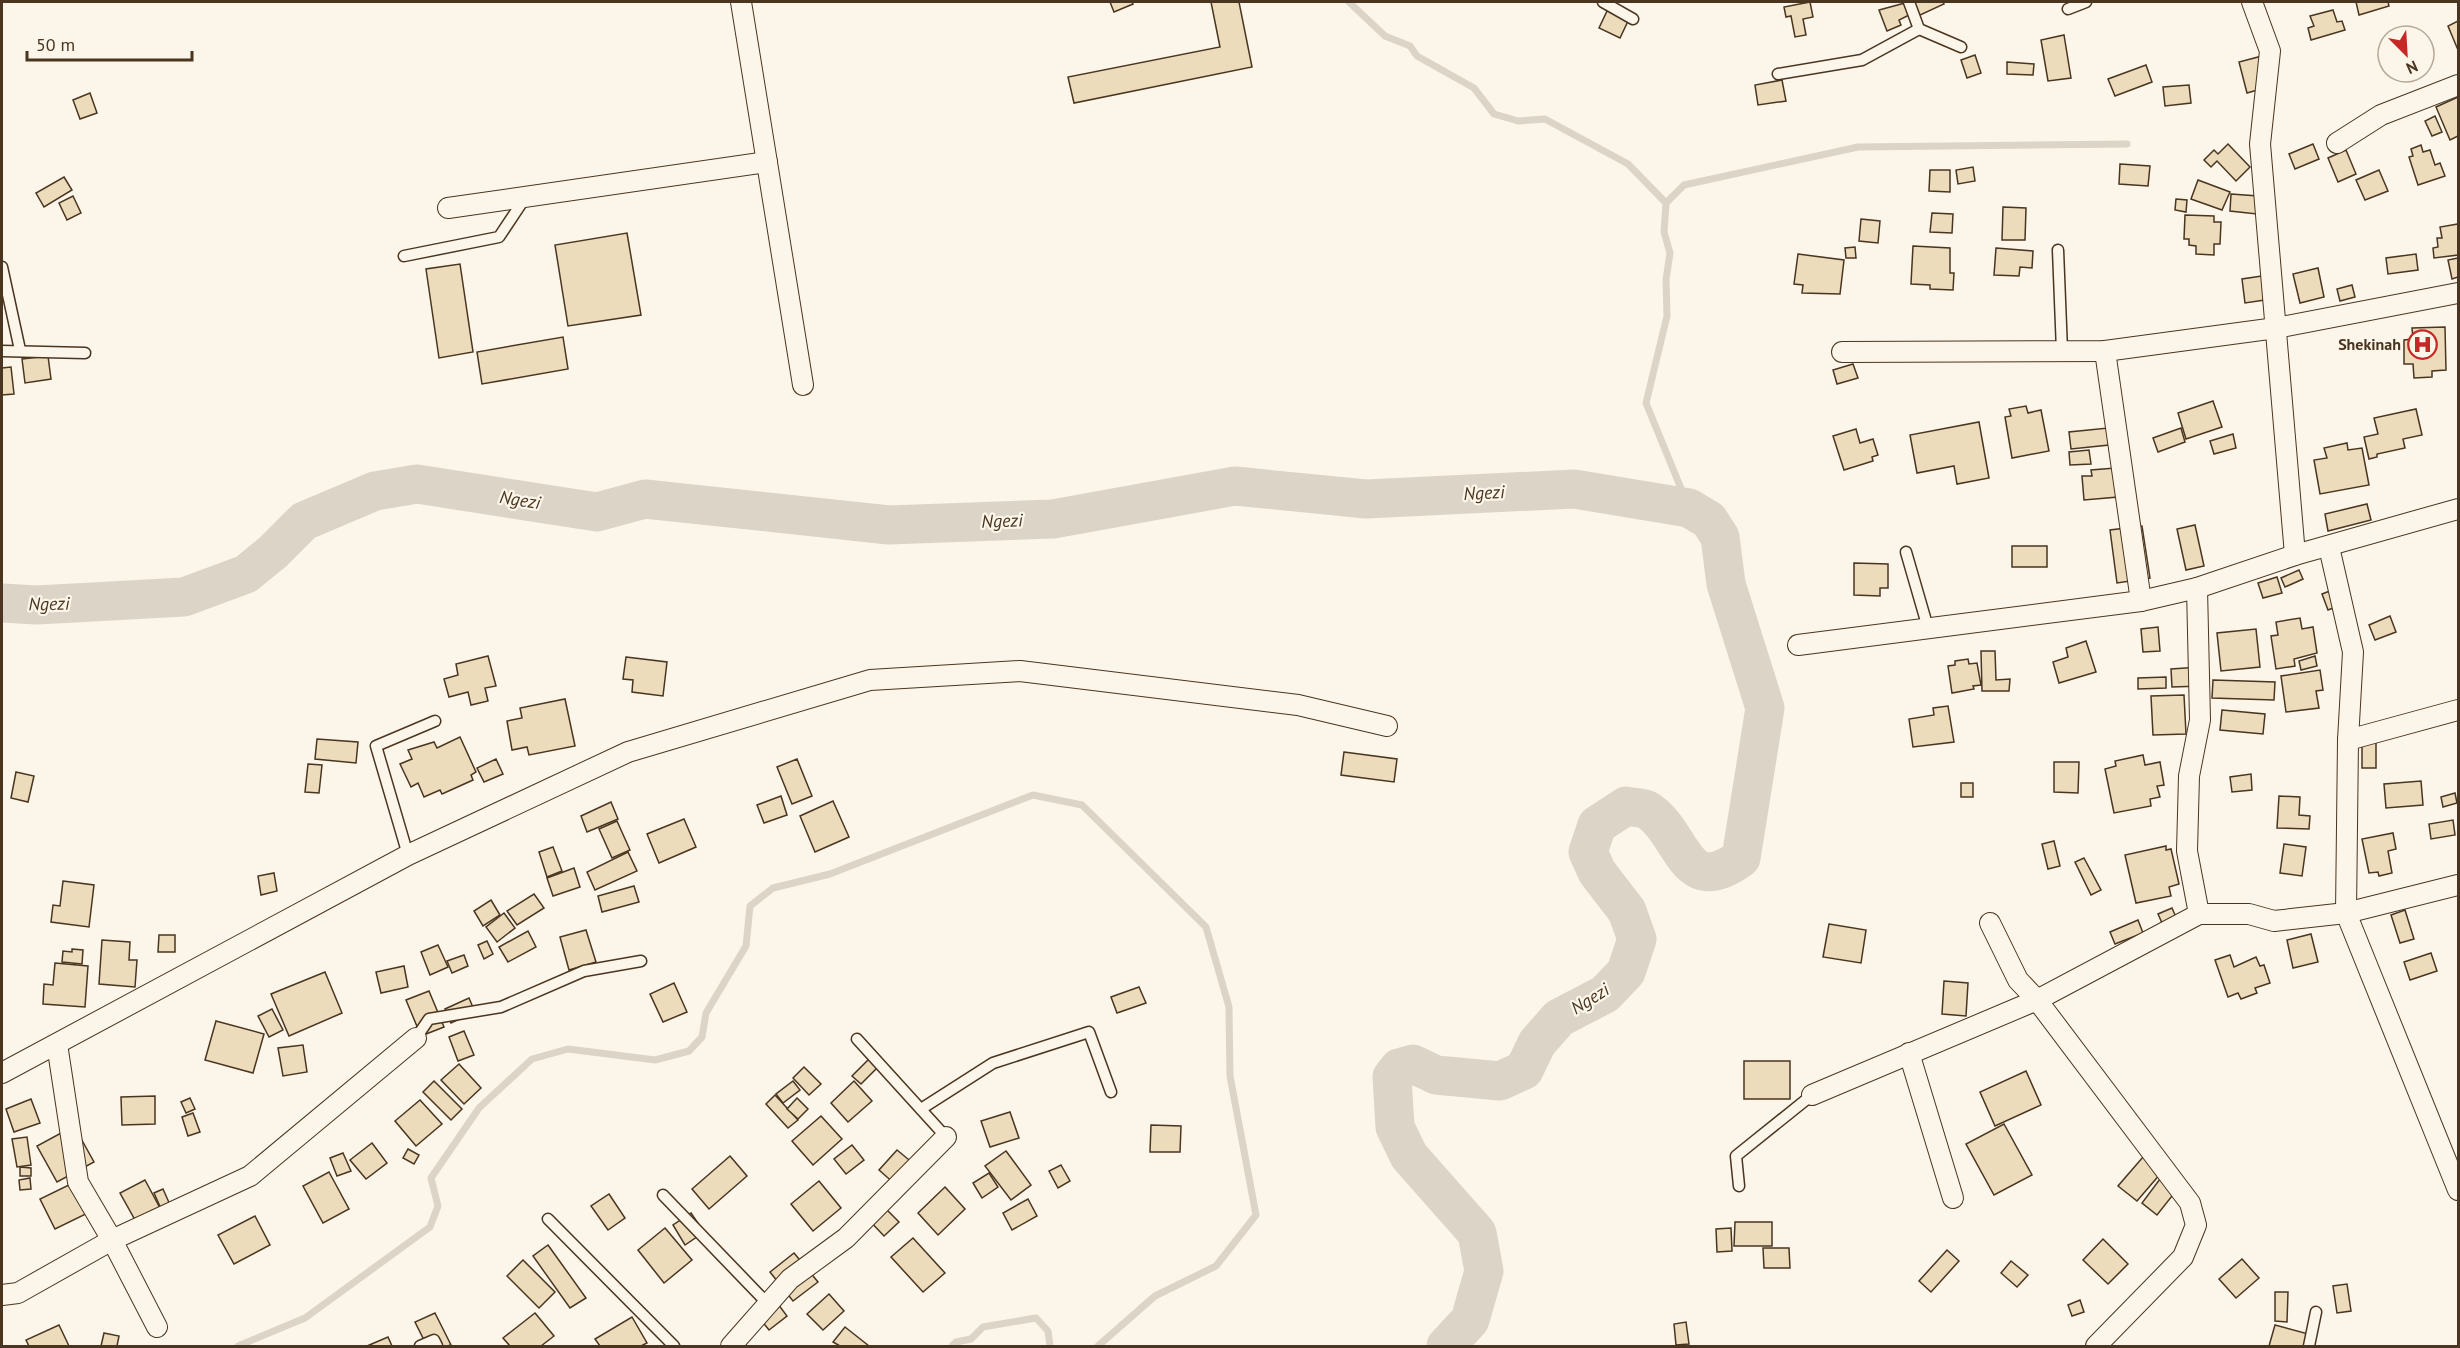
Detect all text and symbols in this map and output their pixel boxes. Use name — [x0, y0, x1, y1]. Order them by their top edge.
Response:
scale bar — [27, 24, 192, 62]
north arrow — [2376, 24, 2436, 84]
text: 50 m — [36, 33, 75, 56]
text: N — [2403, 56, 2421, 79]
hospital icon: Shekinah — [2406, 328, 2438, 360]
place label: Shekinah — [2338, 334, 2401, 354]
water label: Ngezi — [1463, 480, 1507, 505]
water label: Ngezi — [498, 485, 544, 514]
water label: Ngezi — [981, 508, 1024, 533]
water label: Ngezi — [28, 592, 71, 615]
water label: Ngezi — [1566, 977, 1614, 1019]

